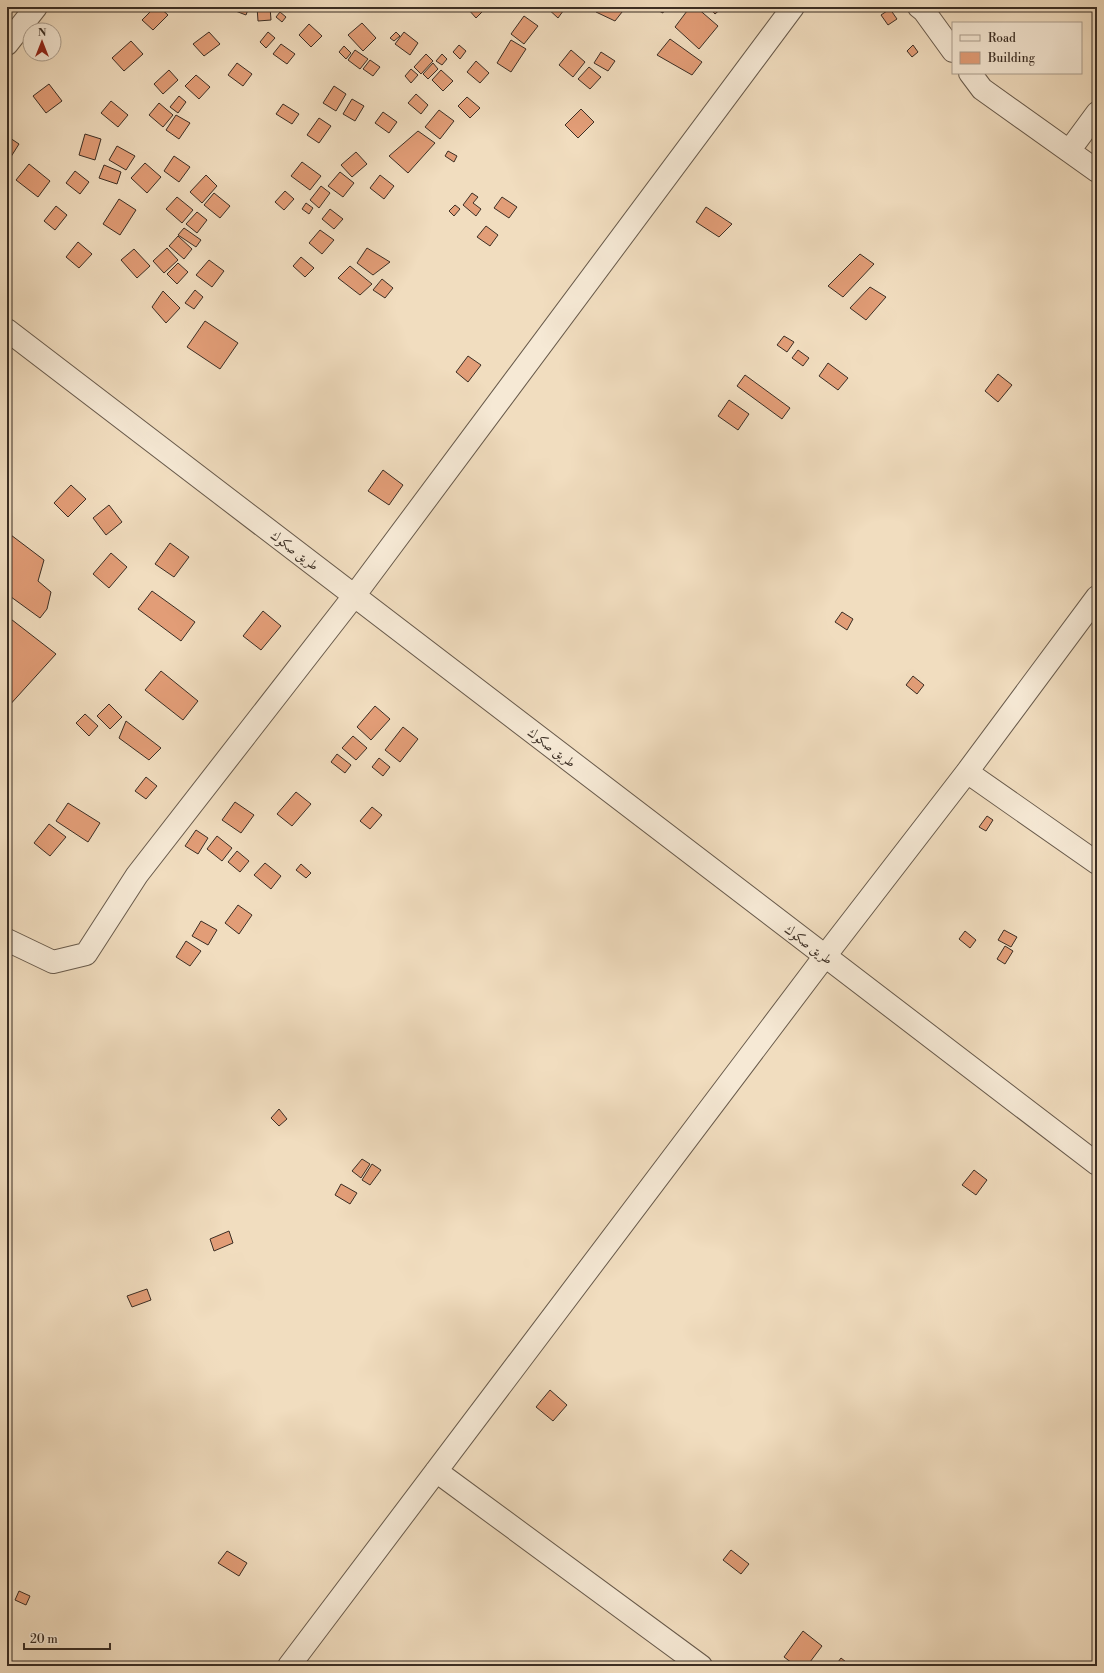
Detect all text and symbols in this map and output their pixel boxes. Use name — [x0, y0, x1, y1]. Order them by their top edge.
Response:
north arrow — [22, 22, 62, 62]
legend — [952, 22, 1082, 74]
text: N — [38, 26, 47, 40]
text: Road — [988, 31, 1016, 46]
text: Building — [987, 51, 1036, 66]
street label: طريق صكوك — [267, 527, 322, 574]
street label: طريق صكوك — [524, 724, 579, 771]
street label: طريق صكوك — [781, 921, 836, 968]
scale bar — [24, 1625, 110, 1651]
text: 20 m — [30, 1632, 58, 1647]

